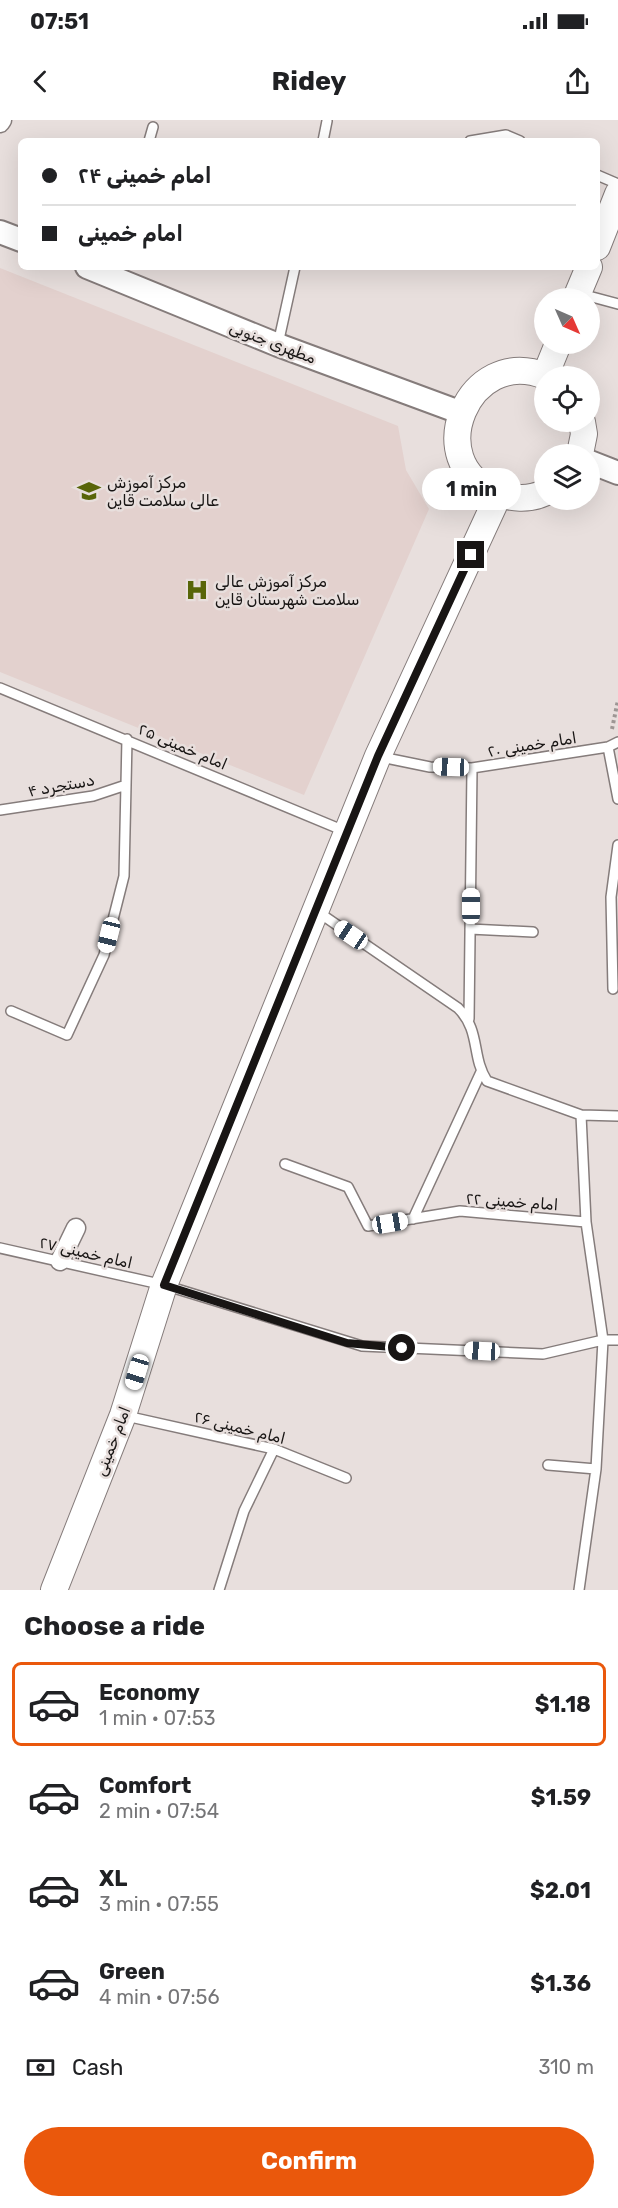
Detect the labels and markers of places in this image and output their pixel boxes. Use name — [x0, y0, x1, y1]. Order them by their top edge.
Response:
place label: مرکز آموزش عالی سلامت قاین — [107, 473, 219, 510]
school or university icon: مرکز آموزش عالی سلامت قاین — [76, 478, 102, 504]
place label: مرکز آموزش عالی سلامت شهرستان قاین — [215, 572, 359, 610]
hospital icon: مرکز آموزش عالی سلامت شهرستان قاین — [184, 577, 210, 603]

